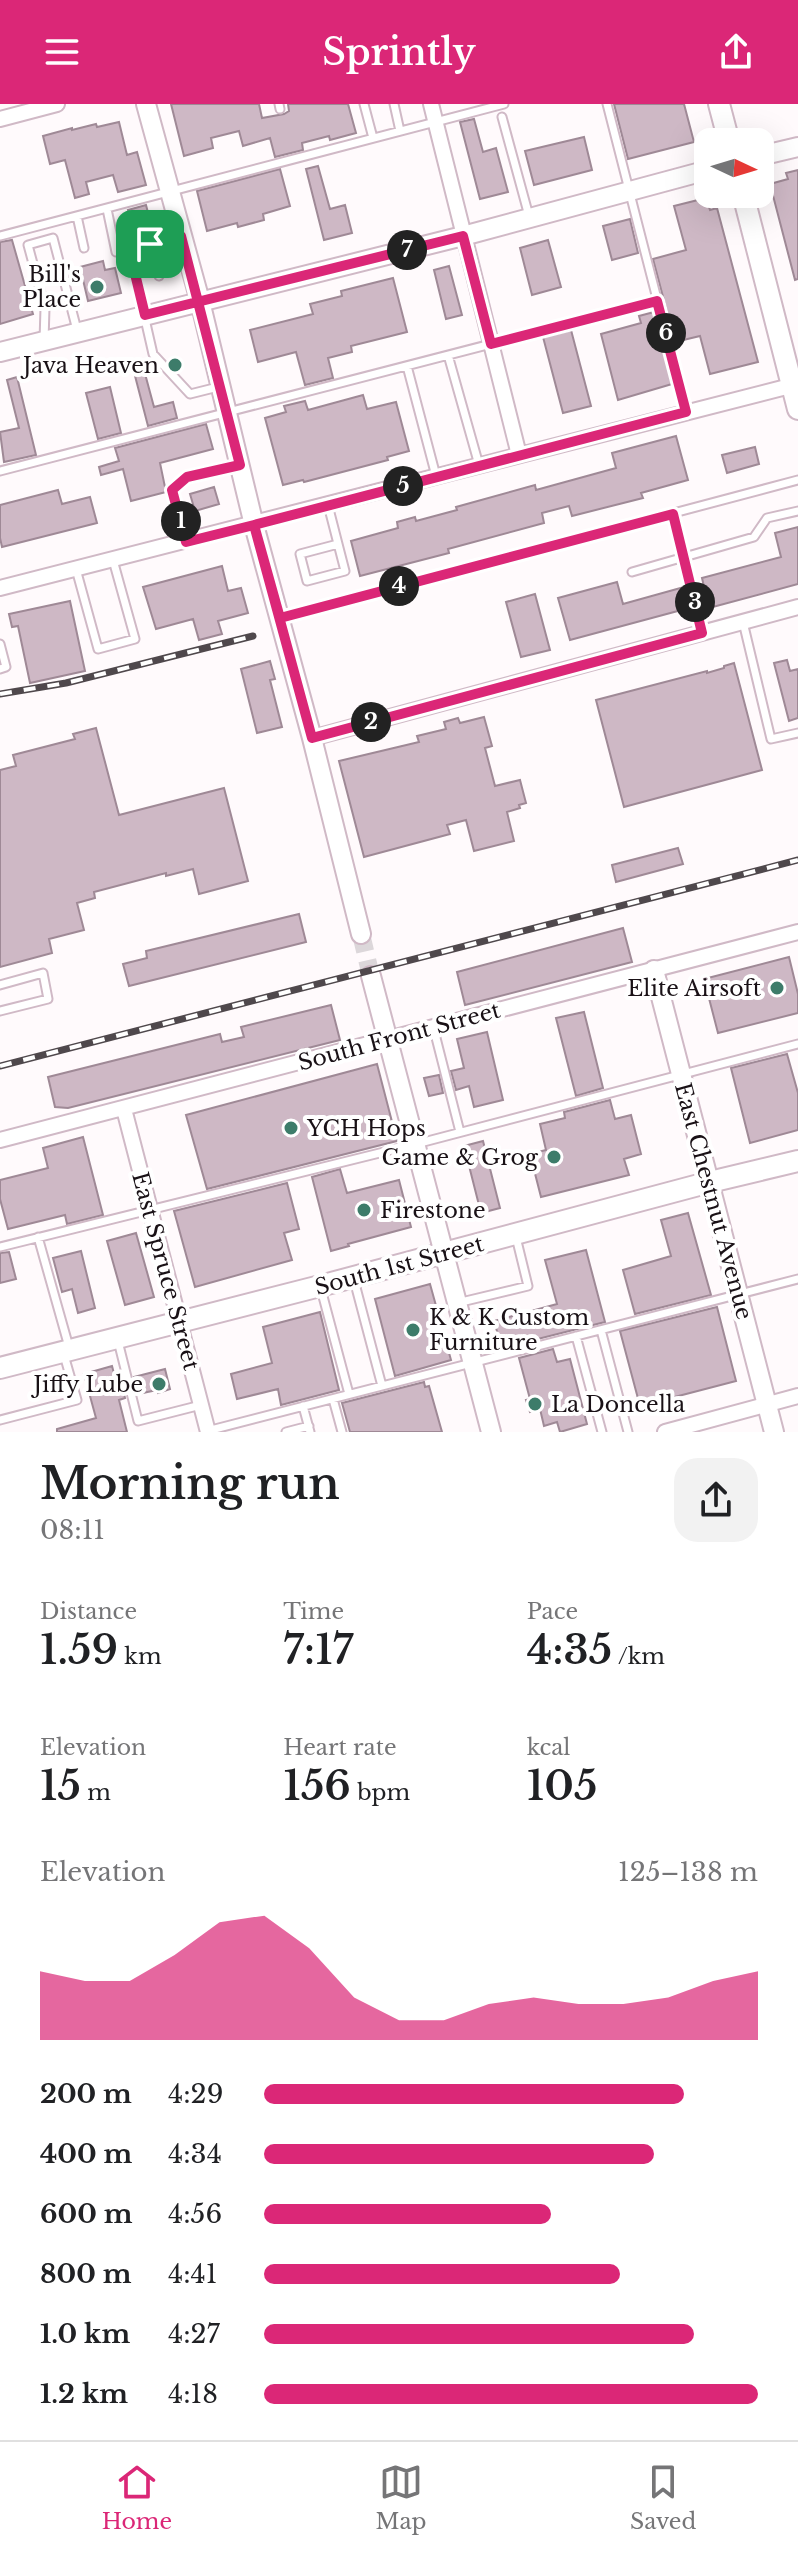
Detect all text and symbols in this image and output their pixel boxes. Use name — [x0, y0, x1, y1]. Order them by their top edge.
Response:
icon: menu — [40, 30, 84, 74]
text: Sprintly — [322, 30, 476, 75]
icon: share — [714, 30, 758, 74]
north arrow — [694, 128, 774, 208]
map controls — [694, 128, 774, 208]
pin — [116, 210, 184, 278]
icon: arrive — [128, 222, 172, 266]
pin: 7 — [387, 230, 427, 270]
text: 7 — [401, 236, 413, 263]
place label: Bill's Place — [22, 261, 81, 313]
marker: Bill's Place — [88, 278, 106, 296]
pin: 6 — [646, 313, 686, 353]
text: 6 — [659, 319, 673, 346]
place label: Java Heaven — [20, 352, 159, 379]
marker: Java Heaven — [166, 356, 184, 374]
pin: 5 — [383, 466, 423, 506]
text: 5 — [396, 472, 410, 499]
pin: 1 — [161, 501, 201, 541]
text: 1 — [176, 507, 186, 534]
pin: 4 — [379, 566, 419, 606]
text: 4 — [392, 572, 406, 599]
pin: 3 — [675, 582, 715, 622]
text: 3 — [688, 588, 702, 615]
pin: 2 — [351, 702, 391, 742]
text: 2 — [364, 708, 378, 735]
place label: Elite Airsoft — [627, 975, 762, 1002]
marker: Elite Airsoft — [768, 979, 786, 997]
street label: South Front Street — [295, 996, 504, 1076]
street label: East Chestnut Avenue — [669, 1080, 758, 1322]
place label: YCH Hops — [306, 1115, 426, 1142]
marker: YCH Hops — [282, 1119, 300, 1137]
place label: Game & Grog — [382, 1144, 539, 1171]
marker: Game & Grog — [545, 1148, 563, 1166]
street label: East Spruce Street — [126, 1169, 205, 1374]
place label: Firestone — [380, 1197, 486, 1224]
marker: Firestone — [355, 1201, 373, 1219]
street label: South 1st Street — [312, 1230, 487, 1301]
place label: K & K Custom Furniture — [429, 1304, 590, 1356]
marker: K & K Custom Furniture — [404, 1321, 422, 1339]
place label: Jiffy Lube — [31, 1371, 143, 1398]
marker: Jiffy Lube — [150, 1375, 168, 1393]
place label: La Doncella — [551, 1391, 686, 1418]
marker: La Doncella — [526, 1395, 544, 1413]
text: Morning run — [40, 1456, 340, 1511]
button: share — [674, 1458, 758, 1542]
text: 08:11 — [40, 1514, 105, 1546]
text: Distance — [40, 1598, 137, 1625]
text: Time — [283, 1598, 344, 1625]
text: Pace — [527, 1598, 578, 1625]
text: 1.59 — [40, 1625, 118, 1675]
text: 7:17 — [283, 1625, 353, 1675]
text: 4:35 — [527, 1625, 612, 1675]
text: km — [118, 1643, 162, 1670]
text: /km — [612, 1643, 665, 1670]
text: Elevation — [40, 1734, 146, 1761]
text: Heart rate — [283, 1734, 397, 1761]
text: kcal — [527, 1734, 571, 1761]
text: 15 — [40, 1761, 81, 1811]
text: 156 — [283, 1761, 351, 1811]
text: 105 — [527, 1761, 597, 1811]
text: m — [81, 1779, 111, 1806]
text: bpm — [351, 1779, 410, 1806]
text: Elevation — [40, 1856, 166, 1888]
text: 125–138 m — [618, 1856, 758, 1888]
text: 200 m — [40, 2078, 132, 2110]
text: 4:29 — [168, 2078, 223, 2110]
text: 400 m — [40, 2138, 132, 2170]
text: 4:34 — [168, 2138, 222, 2170]
text: 600 m — [40, 2198, 132, 2230]
text: 4:56 — [168, 2198, 222, 2230]
text: 800 m — [40, 2258, 131, 2290]
text: 4:41 — [168, 2258, 217, 2290]
text: 1.0 km — [40, 2318, 130, 2350]
text: 4:27 — [168, 2318, 220, 2350]
text: 1.2 km — [40, 2378, 128, 2410]
text: 4:18 — [168, 2378, 218, 2410]
tab: Home — [102, 2460, 172, 2535]
tab: Map — [375, 2460, 427, 2535]
tab: Saved — [630, 2460, 696, 2535]

